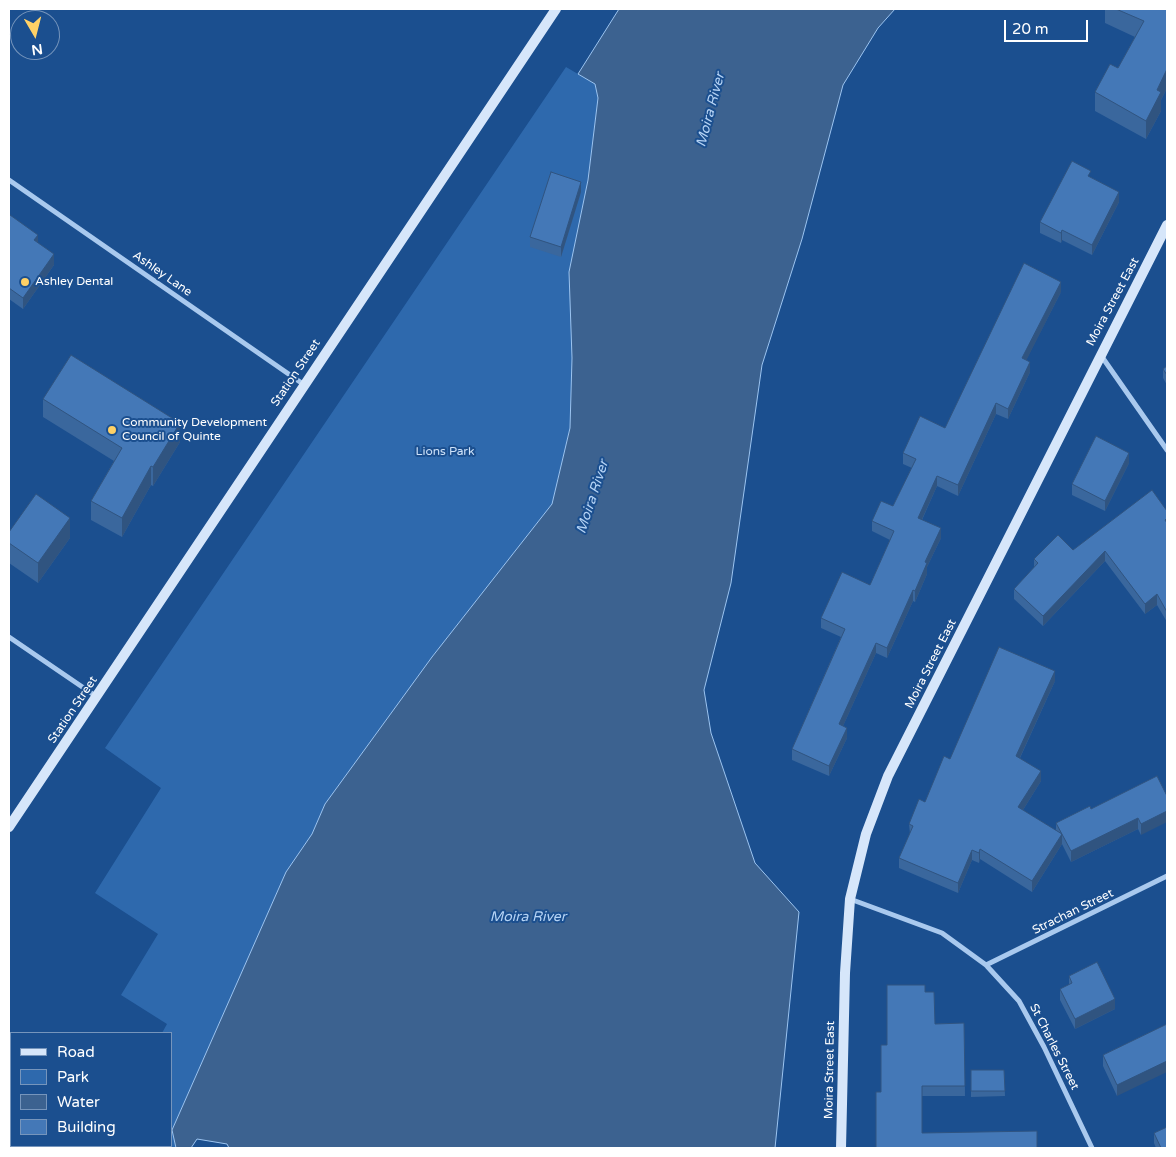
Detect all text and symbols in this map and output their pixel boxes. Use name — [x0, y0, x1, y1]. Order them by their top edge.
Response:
north arrow — [10, 10, 60, 60]
scale bar — [1006, 10, 1090, 42]
text: 20 m — [1012, 20, 1049, 38]
text: N — [30, 40, 44, 59]
water label: Moira River — [693, 71, 729, 149]
street label: Ashley Lane — [130, 248, 194, 300]
street label: Moira Street East — [1084, 255, 1142, 349]
place label: Ashley Dental — [35, 275, 113, 289]
marker: Ashley Dental — [19, 276, 31, 288]
street label: Station Street — [268, 337, 324, 409]
place label: Community Development Council of Quinte — [122, 416, 267, 444]
marker: Community Development Council of Quinte — [106, 424, 118, 436]
park label: Lions Park — [415, 445, 475, 459]
water label: Moira River — [573, 458, 613, 536]
street label: Moira Street East — [902, 617, 960, 711]
street label: Station Street — [45, 674, 101, 746]
street label: Strachan Street — [1030, 886, 1116, 938]
water label: Moira River — [490, 909, 566, 925]
street label: St Charles Street — [1026, 1002, 1082, 1092]
street label: Moira Street East — [822, 1021, 838, 1119]
legend — [10, 1032, 172, 1147]
text: Road — [57, 1043, 95, 1061]
text: Park — [57, 1068, 89, 1086]
text: Water — [57, 1093, 100, 1111]
text: Building — [57, 1118, 116, 1136]

